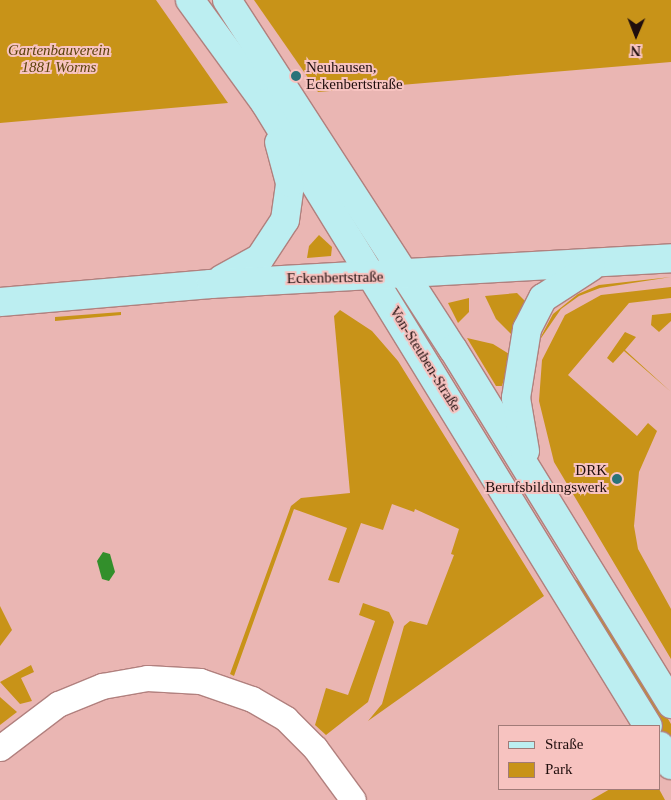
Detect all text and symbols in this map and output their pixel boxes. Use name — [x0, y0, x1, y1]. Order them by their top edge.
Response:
north arrow — [611, 10, 661, 60]
park label: Gartenbauverein 1881 Worms — [8, 41, 110, 76]
text: N — [631, 43, 641, 58]
place label: Neuhausen, Eckenbertstraße — [306, 58, 403, 93]
marker: Neuhausen, Eckenbertstraße — [290, 70, 302, 82]
street label: Eckenbertstraße — [287, 268, 383, 288]
street label: Von-Steuben-Straße — [385, 303, 465, 415]
place label: DRK Berufsbildungswerk — [485, 461, 607, 496]
marker: DRK Berufsbildungswerk — [611, 473, 623, 485]
legend — [498, 725, 661, 790]
text: Straße — [545, 736, 583, 752]
text: Park — [545, 761, 573, 777]

